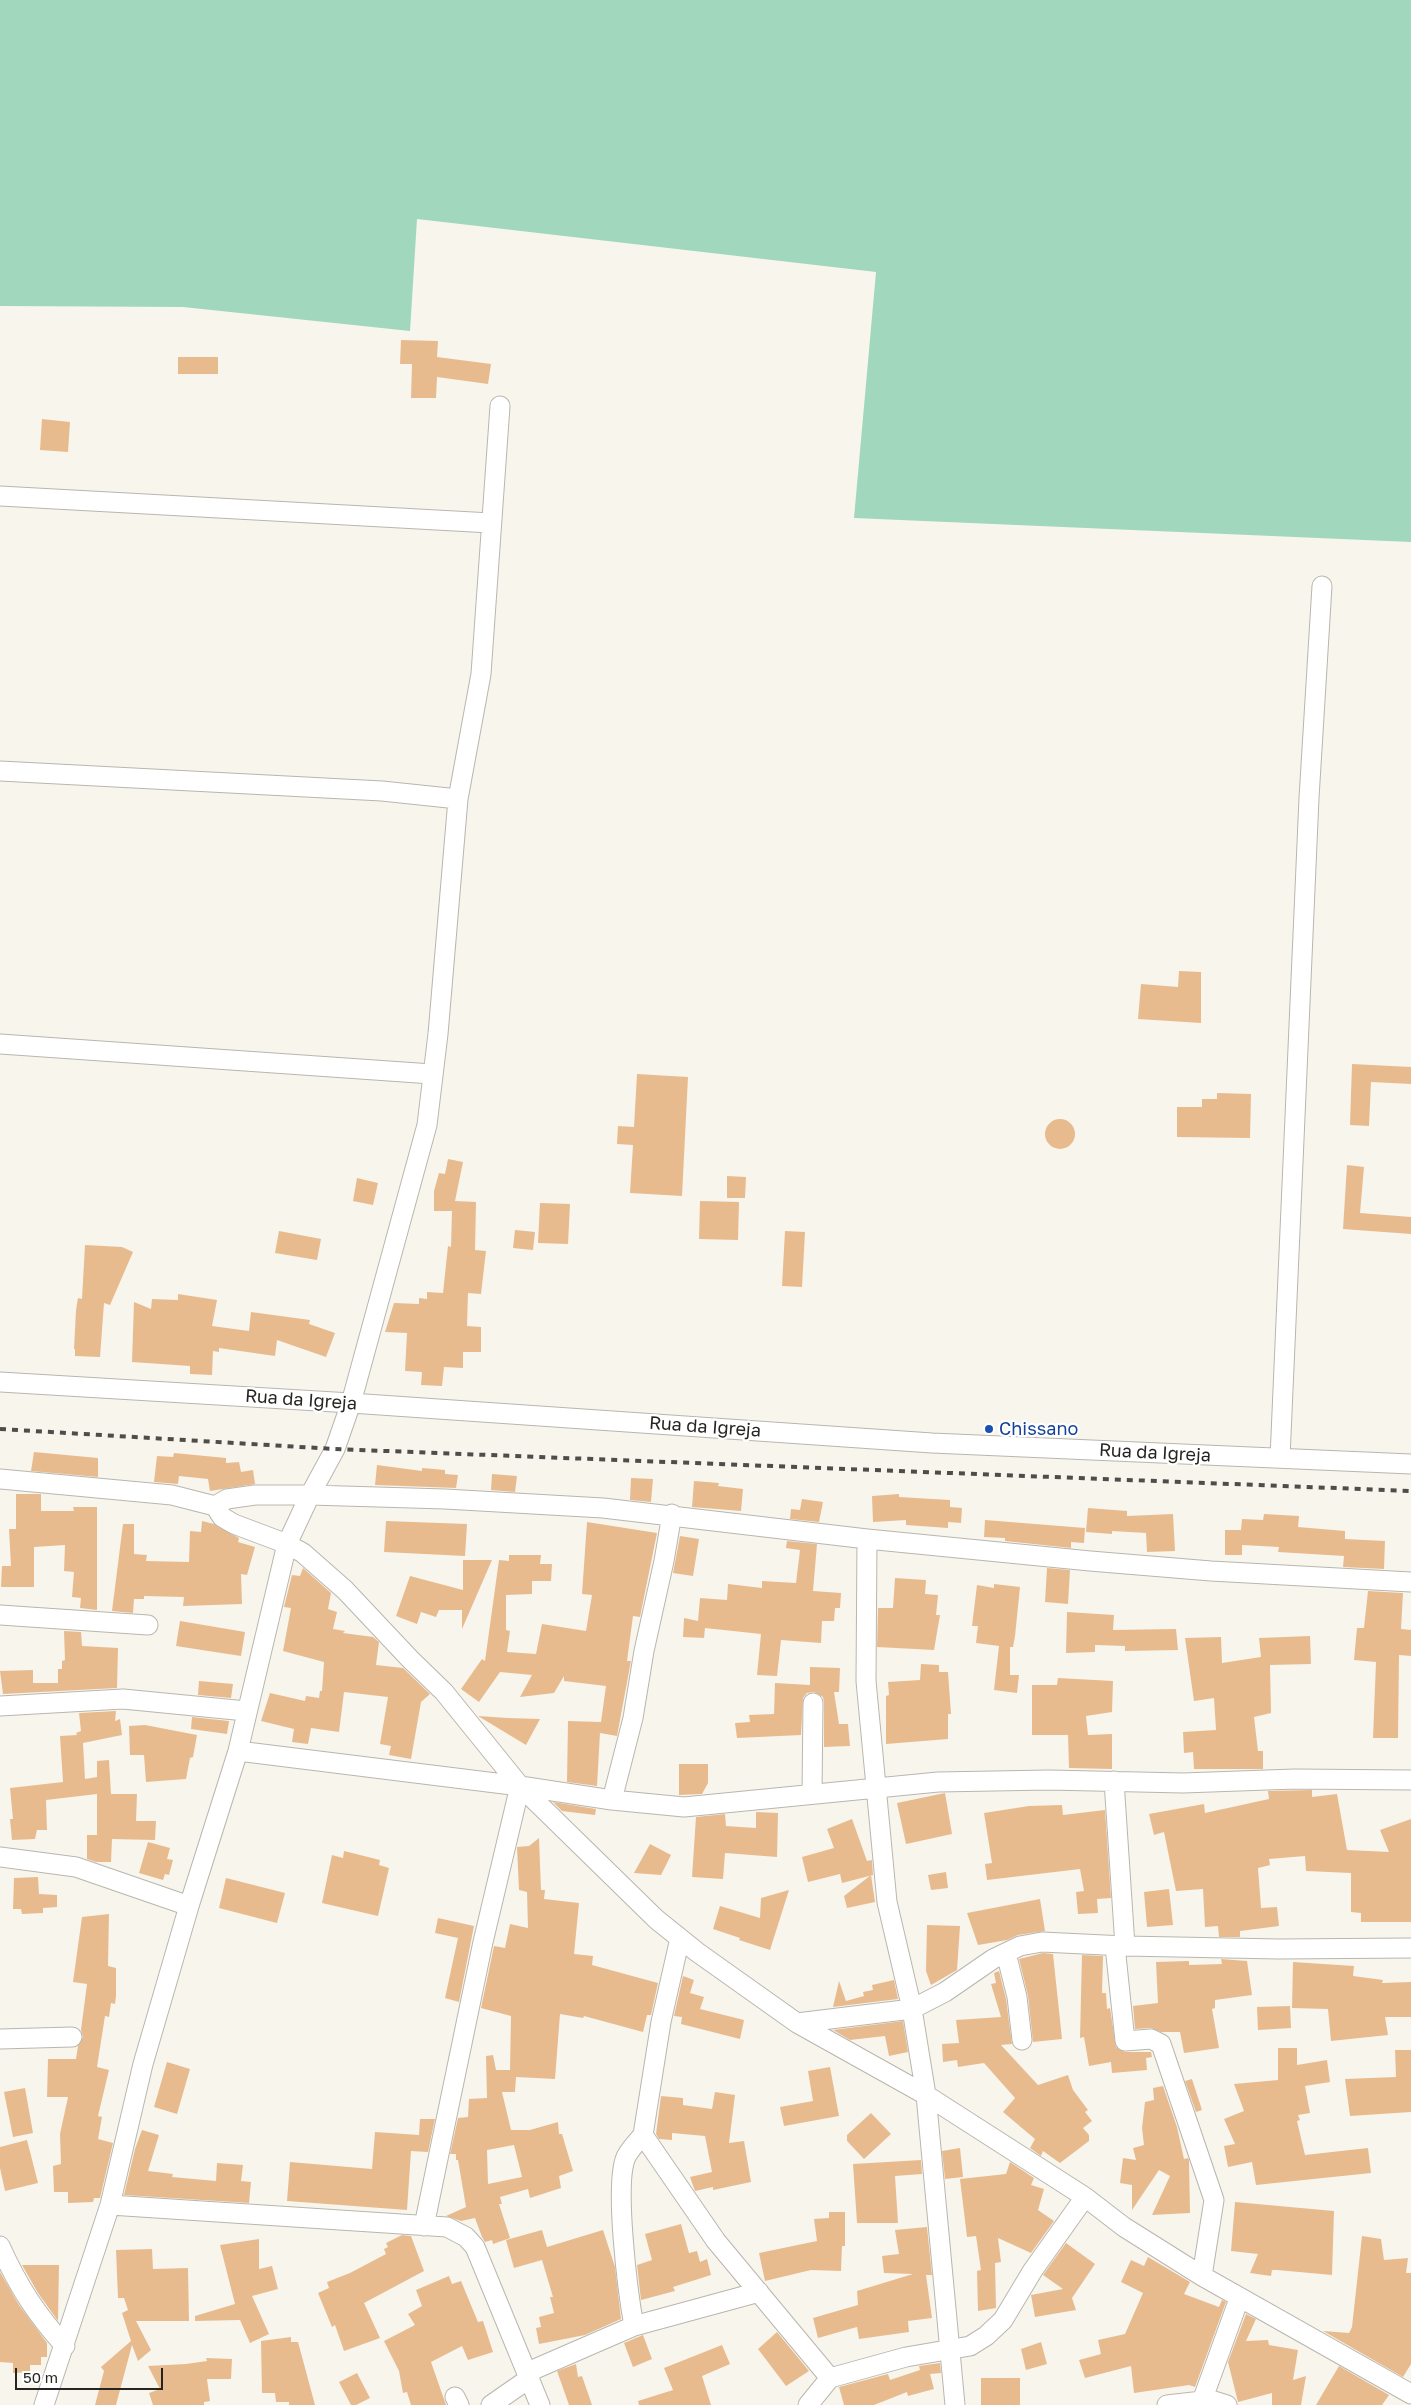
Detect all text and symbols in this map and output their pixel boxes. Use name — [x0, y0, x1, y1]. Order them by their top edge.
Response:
street label: Rua da Igreja — [244, 1385, 358, 1415]
street label: Rua da Igreja — [648, 1412, 762, 1442]
place label: Chissano — [999, 1418, 1078, 1440]
marker: Chissano — [983, 1423, 995, 1435]
street label: Rua da Igreja — [1098, 1439, 1212, 1467]
scale bar — [18, 2358, 165, 2390]
text: 50 m — [23, 2368, 58, 2386]

